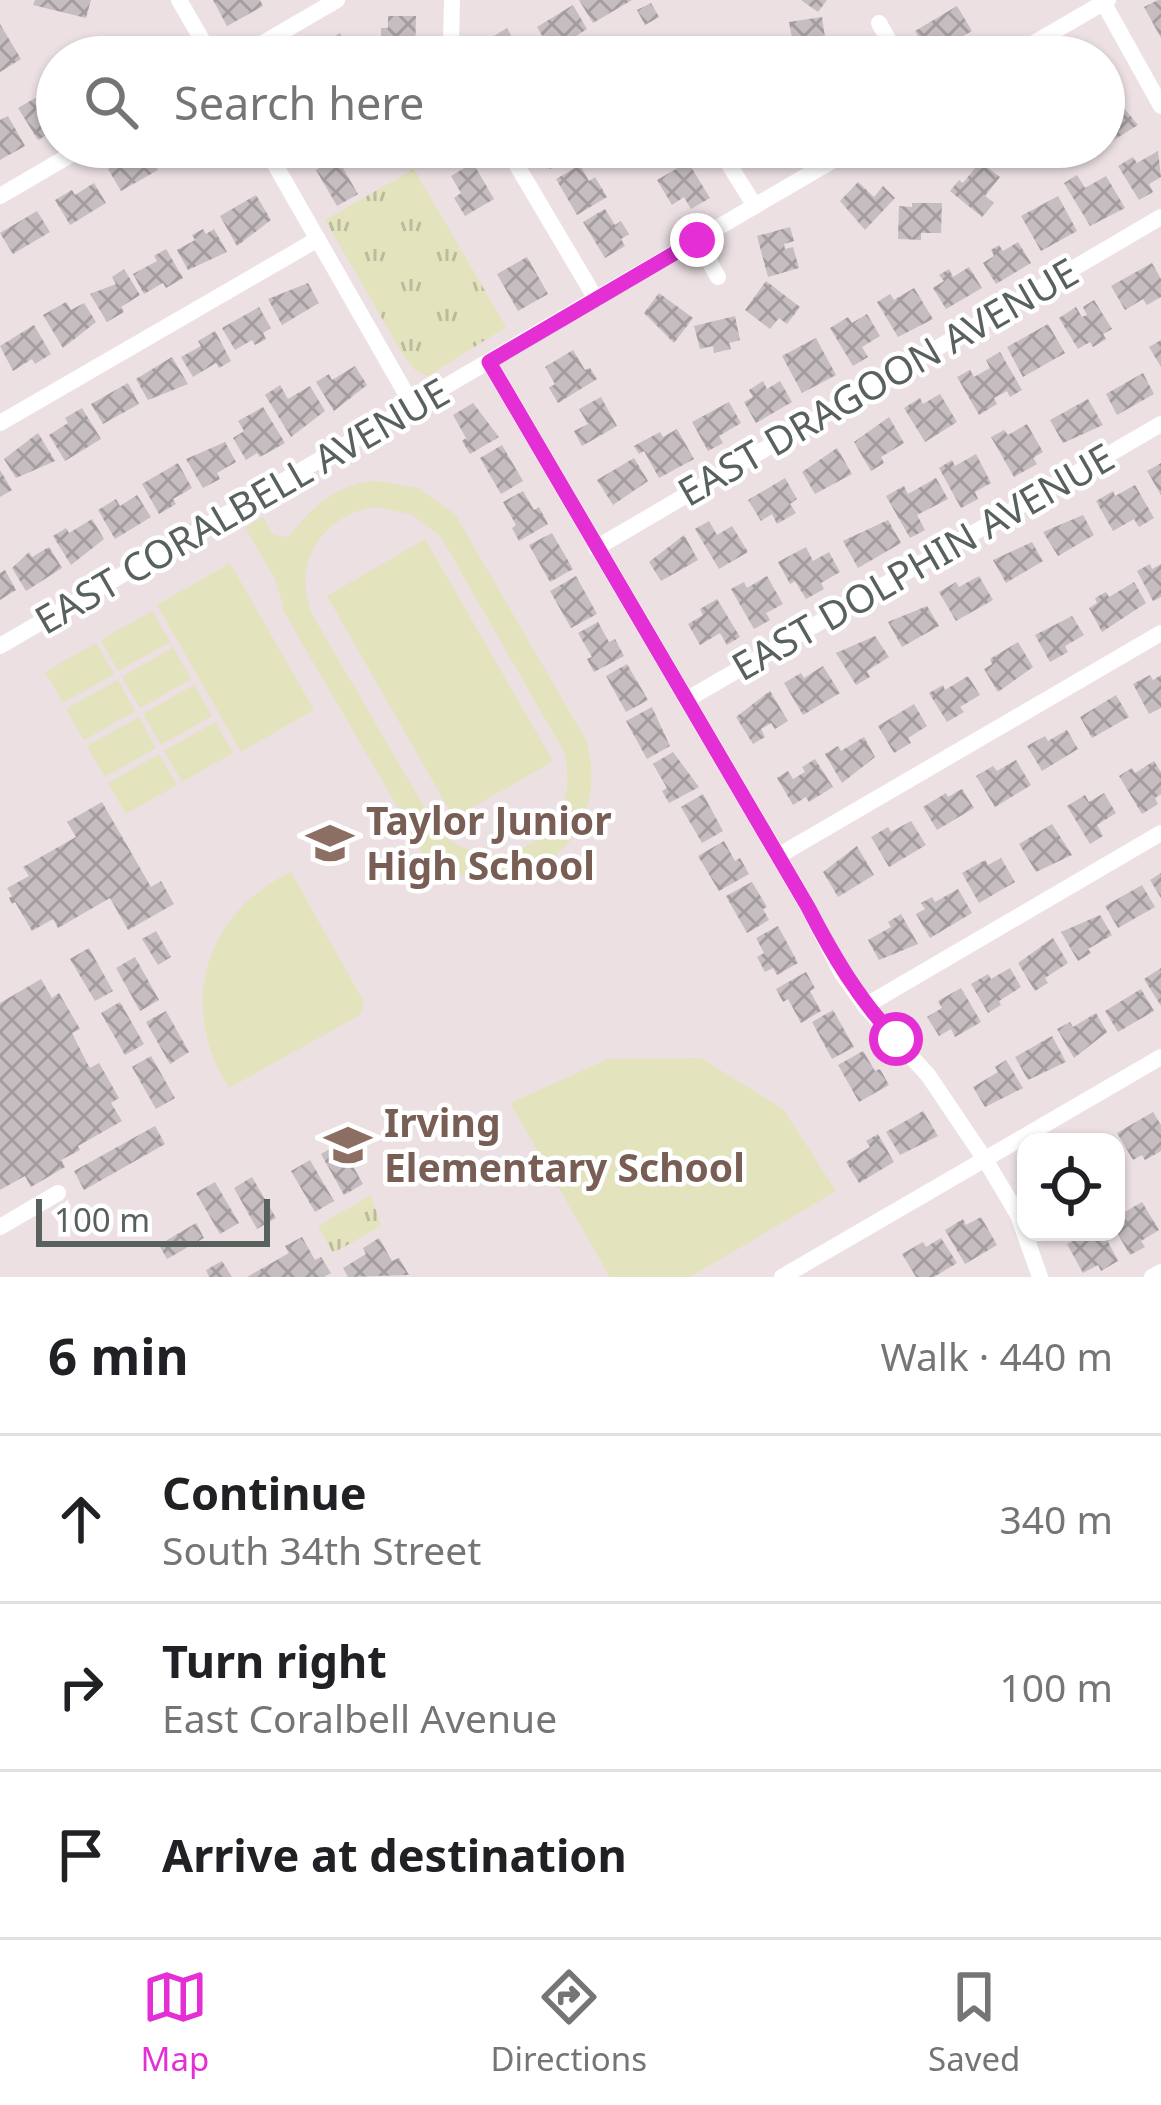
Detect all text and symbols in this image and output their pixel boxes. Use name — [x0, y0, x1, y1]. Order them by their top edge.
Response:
search box — [36, 36, 1125, 168]
icon: search — [78, 69, 144, 135]
text: Search here — [174, 72, 424, 133]
route end — [670, 213, 724, 267]
street label: EAST DRAGOON AVENUE — [667, 244, 1087, 517]
street label: EAST CORALBELL AVENUE — [24, 364, 458, 645]
street label: EAST DOLPHIN AVENUE — [722, 430, 1123, 692]
place label: Taylor Junior High School — [366, 793, 612, 891]
school or university icon: Taylor Junior High School — [305, 818, 355, 868]
route start — [869, 1012, 923, 1066]
place label: Irving Elementary School — [384, 1095, 745, 1193]
school or university icon: Irving Elementary School — [323, 1120, 373, 1170]
map controls — [1017, 1133, 1125, 1241]
button: locate — [1017, 1133, 1125, 1241]
scale bar — [36, 1193, 270, 1246]
text: 100 m — [54, 1197, 150, 1242]
text: 6 min — [48, 1320, 189, 1390]
text: Walk · 440 m — [880, 1329, 1113, 1382]
text: Continue — [162, 1462, 367, 1523]
icon: ahead — [48, 1486, 114, 1552]
text: 340 m — [999, 1492, 1113, 1545]
text: South 34th Street — [162, 1523, 481, 1576]
text: Turn right — [162, 1630, 387, 1691]
icon: right — [48, 1654, 114, 1720]
text: 100 m — [999, 1660, 1113, 1713]
text: East Coralbell Avenue — [162, 1691, 557, 1744]
icon: arrive — [48, 1822, 114, 1888]
text: Arrive at destination — [162, 1824, 627, 1885]
tab: Map — [141, 1964, 209, 2081]
tab: Directions — [490, 1964, 647, 2081]
tab: Saved — [928, 1964, 1020, 2081]

